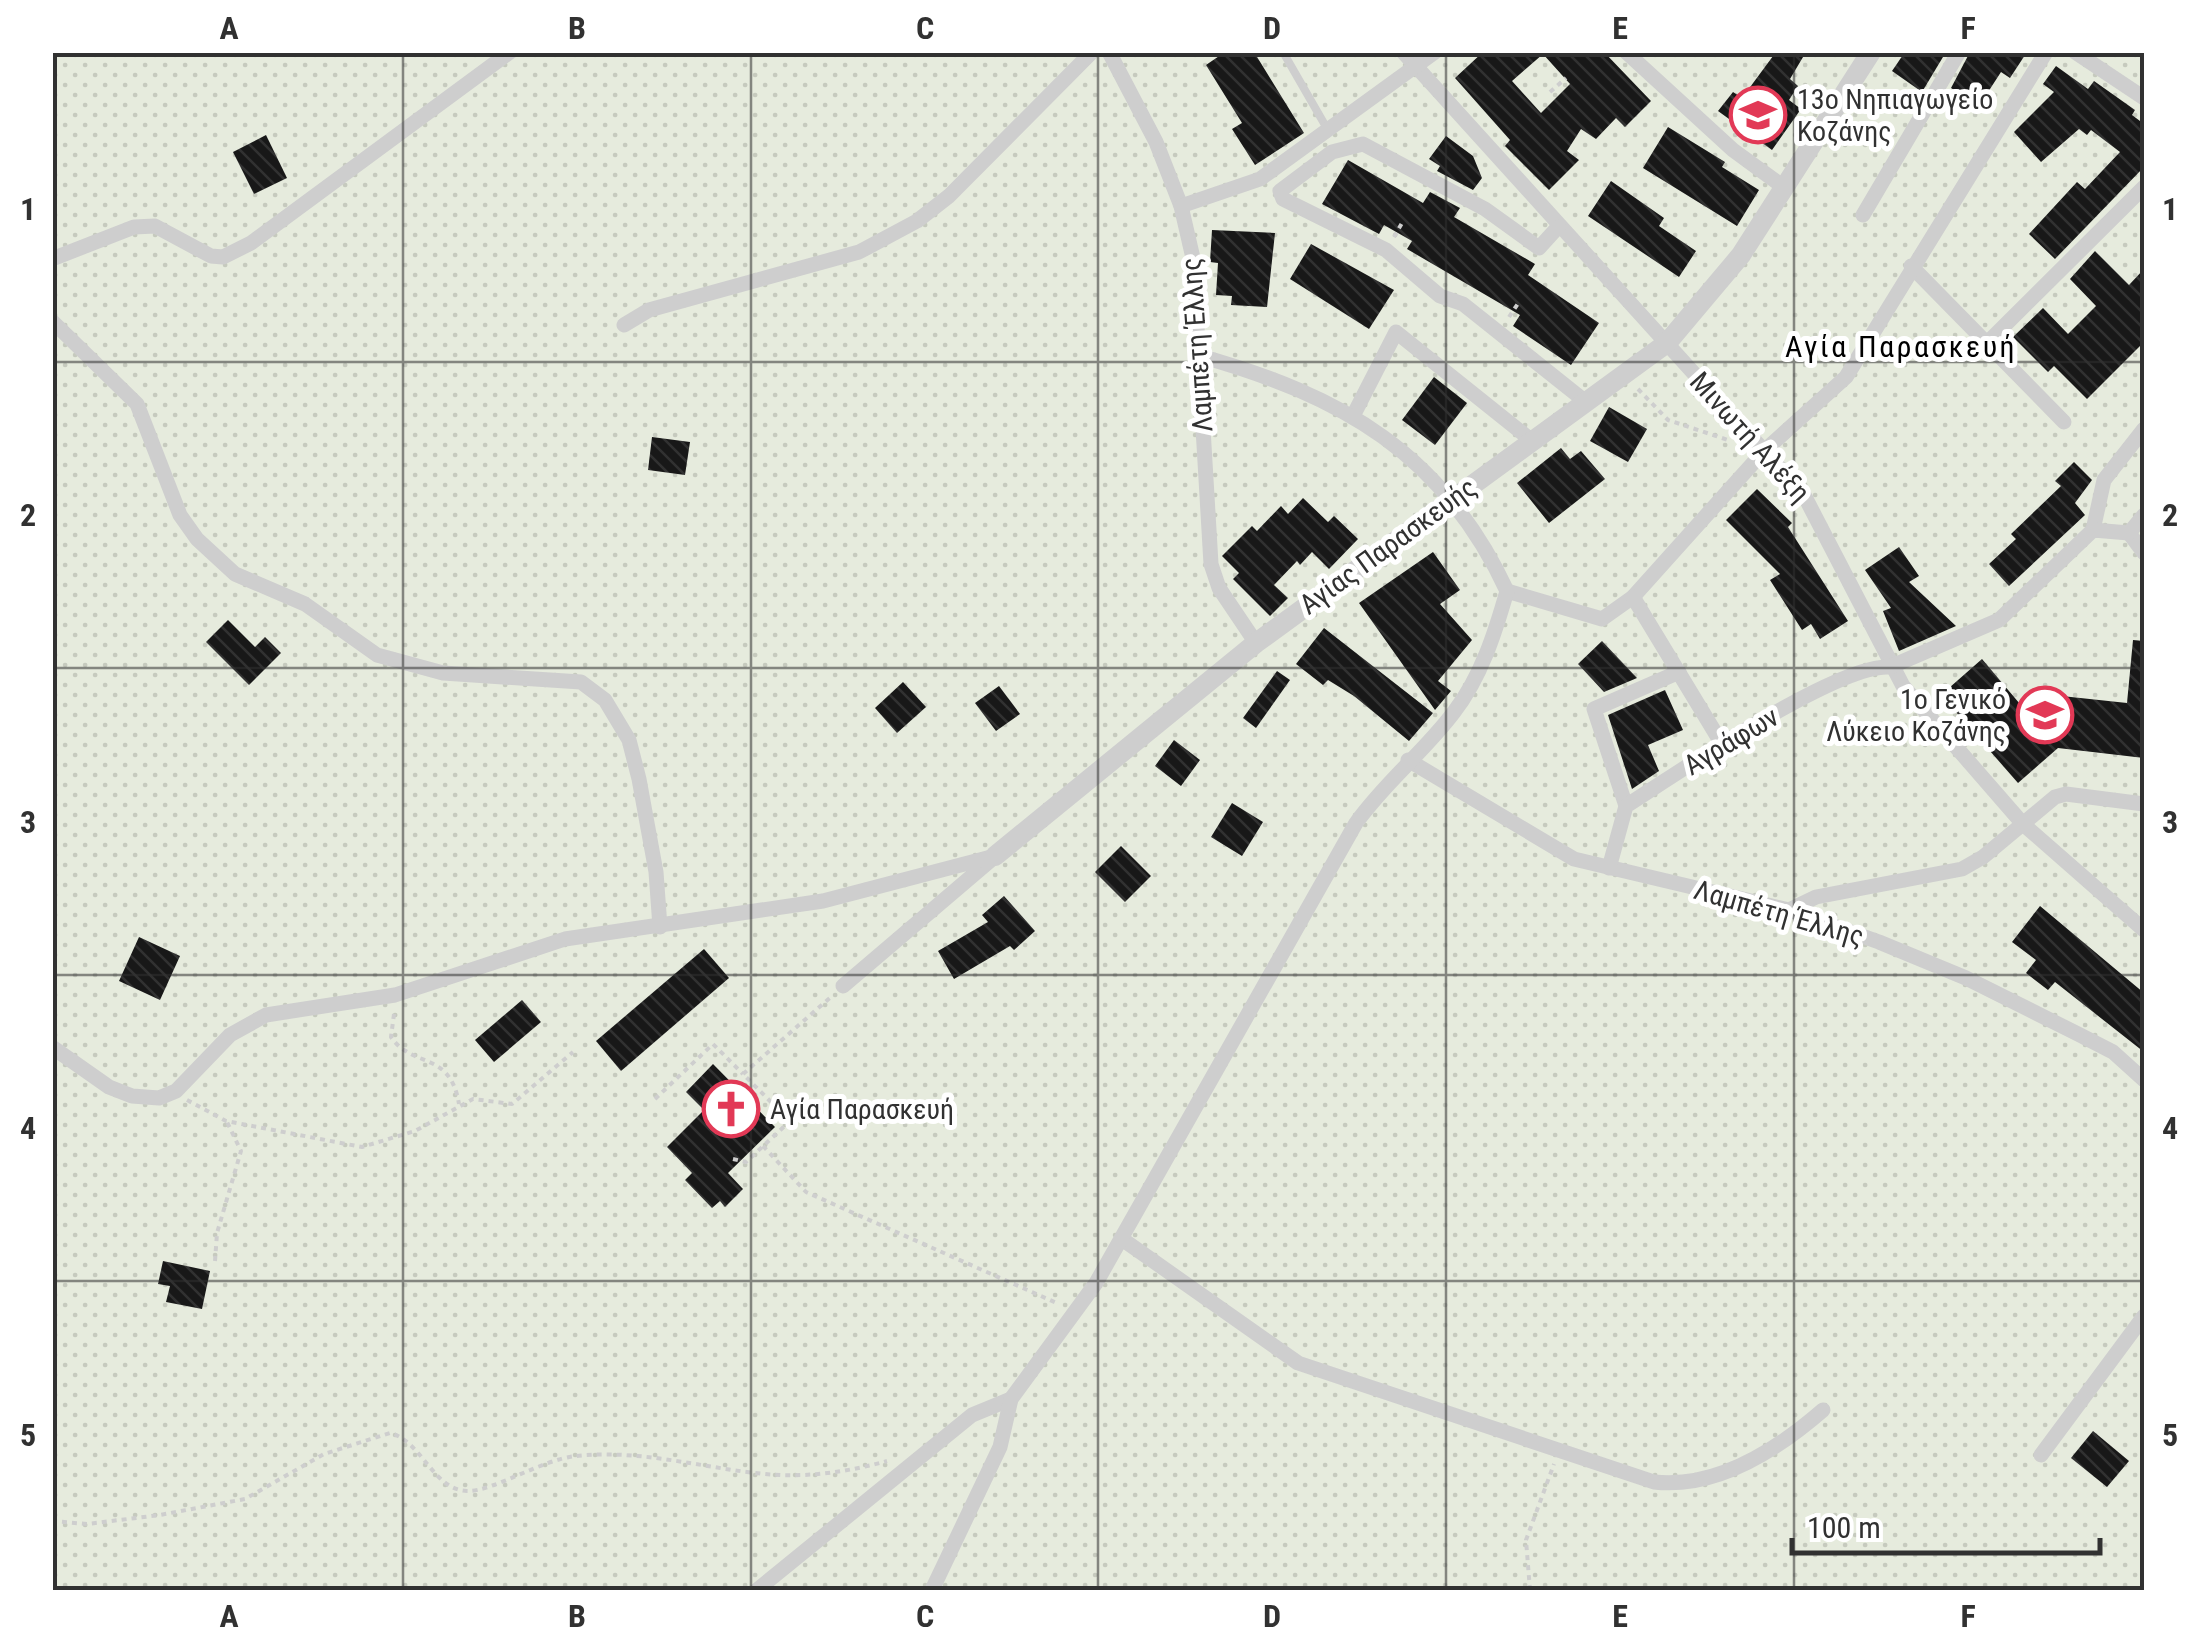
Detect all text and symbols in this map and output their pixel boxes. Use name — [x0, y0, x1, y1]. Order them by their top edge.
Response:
text: A — [219, 9, 239, 47]
text: B — [568, 9, 586, 47]
text: C — [916, 9, 934, 47]
text: D — [1263, 9, 1281, 47]
text: E — [1612, 9, 1628, 47]
text: F — [1960, 9, 1976, 47]
place label: 13ο Νηπιαγωγείο Κοζάνης — [1797, 83, 1993, 148]
school or university icon: 13ο Νηπιαγωγείο Κοζάνης — [1728, 85, 1788, 145]
text: 1 — [20, 190, 36, 228]
text: 1 — [2162, 190, 2178, 228]
street label: Λαμπέτη Έλλης — [1174, 257, 1220, 433]
district label: Αγία Παρασκευή — [1785, 329, 2017, 364]
street label: Μινωτή Αλέξη — [1683, 365, 1817, 509]
street label: Αγίας Παρασκευής — [1293, 471, 1483, 621]
text: 2 — [20, 496, 36, 534]
text: 2 — [2162, 496, 2178, 534]
place label: 1ο Γενικό Λύκειο Κοζάνης — [1826, 683, 2006, 748]
school or university icon: 1ο Γενικό Λύκειο Κοζάνης — [2015, 685, 2075, 745]
street label: Αγράφων — [1678, 700, 1784, 782]
text: 3 — [20, 803, 36, 841]
text: 3 — [2162, 803, 2178, 841]
street label: Λαμπέτη Έλλης — [1690, 873, 1868, 953]
church icon: Αγία Παρασκευή — [701, 1079, 761, 1139]
place label: Αγία Παρασκευή — [770, 1093, 954, 1126]
text: 4 — [20, 1109, 36, 1147]
text: 4 — [2162, 1109, 2178, 1147]
text: 5 — [20, 1416, 36, 1454]
text: 5 — [2162, 1416, 2178, 1454]
scale bar — [1792, 1493, 2100, 1555]
text: 100 m — [1807, 1510, 1881, 1545]
text: A — [219, 1597, 239, 1635]
text: B — [568, 1597, 586, 1635]
text: C — [916, 1597, 934, 1635]
text: D — [1263, 1597, 1281, 1635]
text: E — [1612, 1597, 1628, 1635]
text: F — [1960, 1597, 1976, 1635]

